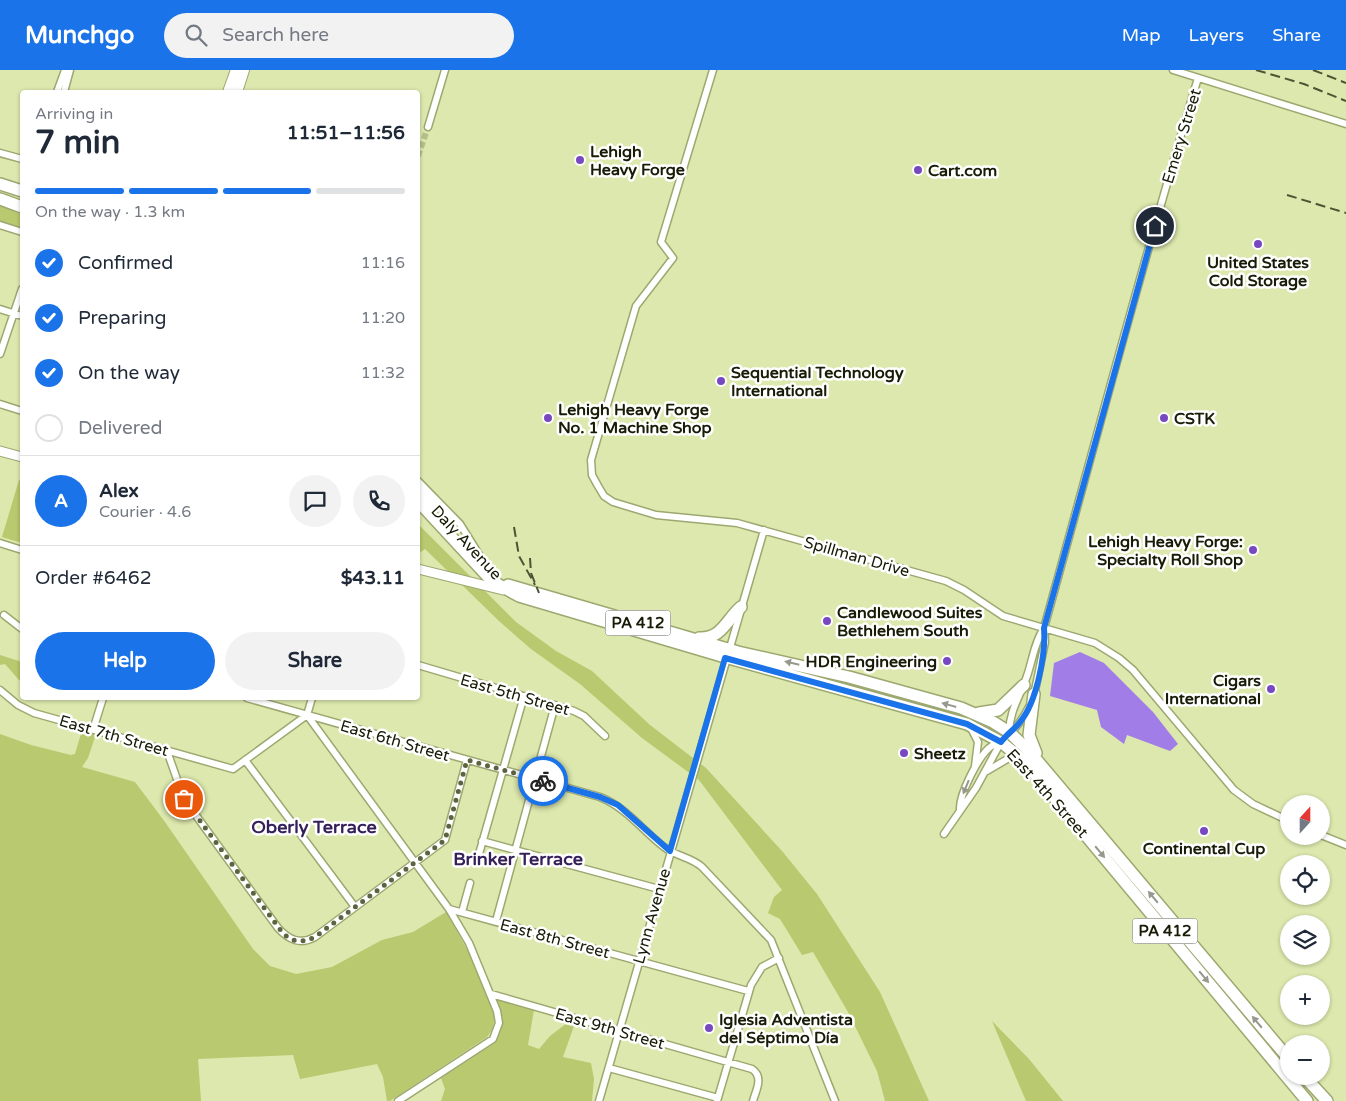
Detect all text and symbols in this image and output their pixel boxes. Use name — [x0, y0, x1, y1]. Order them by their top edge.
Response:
search box — [164, 13, 514, 58]
text: Munchgo — [25, 21, 134, 50]
icon: search — [182, 21, 210, 49]
text: Search here — [222, 24, 329, 46]
text: Map — [1122, 24, 1161, 46]
text: Layers — [1189, 24, 1244, 46]
text: Share — [1272, 24, 1321, 46]
street label: Emery Street — [1158, 86, 1206, 186]
text: Arriving in — [35, 104, 113, 124]
text: 11:51–11:56 — [287, 122, 405, 144]
text: 7 min — [35, 124, 120, 162]
place label: Lehigh Heavy Forge — [590, 142, 685, 180]
marker: Lehigh Heavy Forge — [574, 154, 586, 166]
place label: Cart.com — [928, 161, 997, 181]
marker: Cart.com — [912, 164, 924, 176]
text: On the way · 1.3 km — [35, 202, 185, 222]
pin — [1134, 205, 1176, 247]
icon: home — [1141, 212, 1169, 240]
marker: United States Cold Storage — [1252, 238, 1264, 250]
icon: check — [35, 249, 63, 277]
text: Confirmed — [78, 252, 173, 274]
text: 11:16 — [361, 253, 405, 273]
place label: United States Cold Storage — [1207, 253, 1309, 291]
icon: check — [35, 304, 63, 332]
text: Preparing — [78, 307, 167, 329]
text: 11:20 — [361, 308, 405, 328]
icon: check — [35, 359, 63, 387]
text: On the way — [78, 362, 180, 384]
text: 11:32 — [361, 363, 405, 383]
place label: Sequential Technology International — [731, 363, 904, 401]
marker: Sequential Technology International — [715, 375, 727, 387]
place label: Lehigh Heavy Forge No. 1 Machine Shop — [558, 400, 712, 438]
place label: CSTK — [1174, 409, 1215, 429]
marker: Lehigh Heavy Forge No. 1 Machine Shop — [542, 412, 554, 424]
marker: CSTK — [1158, 412, 1170, 424]
text: Delivered — [78, 417, 163, 439]
button: chat — [289, 475, 341, 527]
button: phone — [353, 475, 405, 527]
text: Alex — [99, 480, 139, 502]
text: A — [54, 490, 68, 512]
street label: Daly Avenue — [427, 501, 506, 584]
text: Courier · 4.6 — [99, 502, 191, 522]
street label: Spillman Drive — [802, 532, 912, 582]
place label: Lehigh Heavy Forge: Specialty Roll Shop — [1088, 532, 1243, 570]
marker: Lehigh Heavy Forge: Specialty Roll Shop — [1247, 544, 1259, 556]
text: Order #6462 — [35, 567, 152, 589]
text: $43.11 — [341, 567, 405, 589]
place label: Candlewood Suites Bethlehem South — [837, 603, 983, 641]
road number: PA 412 — [606, 610, 670, 636]
marker: Candlewood Suites Bethlehem South — [821, 615, 833, 627]
button: Help — [35, 632, 215, 690]
button: Share — [225, 632, 405, 690]
place label: HDR Engineering — [806, 652, 937, 672]
marker: HDR Engineering — [941, 655, 953, 667]
one-way arrow — [784, 659, 799, 667]
street label: East 5th Street — [458, 670, 572, 720]
place label: Cigars International — [1165, 671, 1261, 709]
marker: Cigars International — [1265, 683, 1277, 695]
one-way arrow — [941, 700, 956, 708]
street label: East 7th Street — [57, 711, 171, 761]
street label: East 6th Street — [338, 716, 452, 766]
place label: Sheetz — [914, 744, 966, 764]
street label: East 4th Street — [1002, 745, 1092, 842]
marker: Sheetz — [898, 747, 910, 759]
courier — [518, 756, 568, 806]
icon: bike — [529, 767, 557, 795]
pin — [163, 778, 205, 820]
one-way arrow — [962, 780, 970, 795]
icon: bag — [170, 785, 198, 813]
north arrow — [1280, 795, 1330, 845]
map controls — [1280, 795, 1330, 1085]
district label: Oberly Terrace — [251, 816, 377, 838]
marker: Continental Cup — [1198, 825, 1210, 837]
place label: Continental Cup — [1143, 839, 1265, 859]
one-way arrow — [1094, 846, 1105, 859]
district label: Brinker Terrace — [453, 848, 583, 870]
button: locate — [1280, 855, 1330, 905]
street label: Lynn Avenue — [629, 866, 675, 966]
one-way arrow — [1147, 891, 1158, 904]
street label: East 8th Street — [498, 915, 612, 963]
button: layers — [1280, 915, 1330, 965]
road number: PA 412 — [1132, 918, 1198, 944]
one-way arrow — [1198, 970, 1209, 983]
button: + — [1280, 975, 1330, 1025]
street label: East 9th Street — [553, 1004, 667, 1054]
place label: Iglesia Adventista del Séptimo Día — [719, 1010, 853, 1048]
one-way arrow — [1252, 1016, 1263, 1028]
marker: Iglesia Adventista del Séptimo Día — [703, 1022, 715, 1034]
button: − — [1280, 1035, 1330, 1085]

